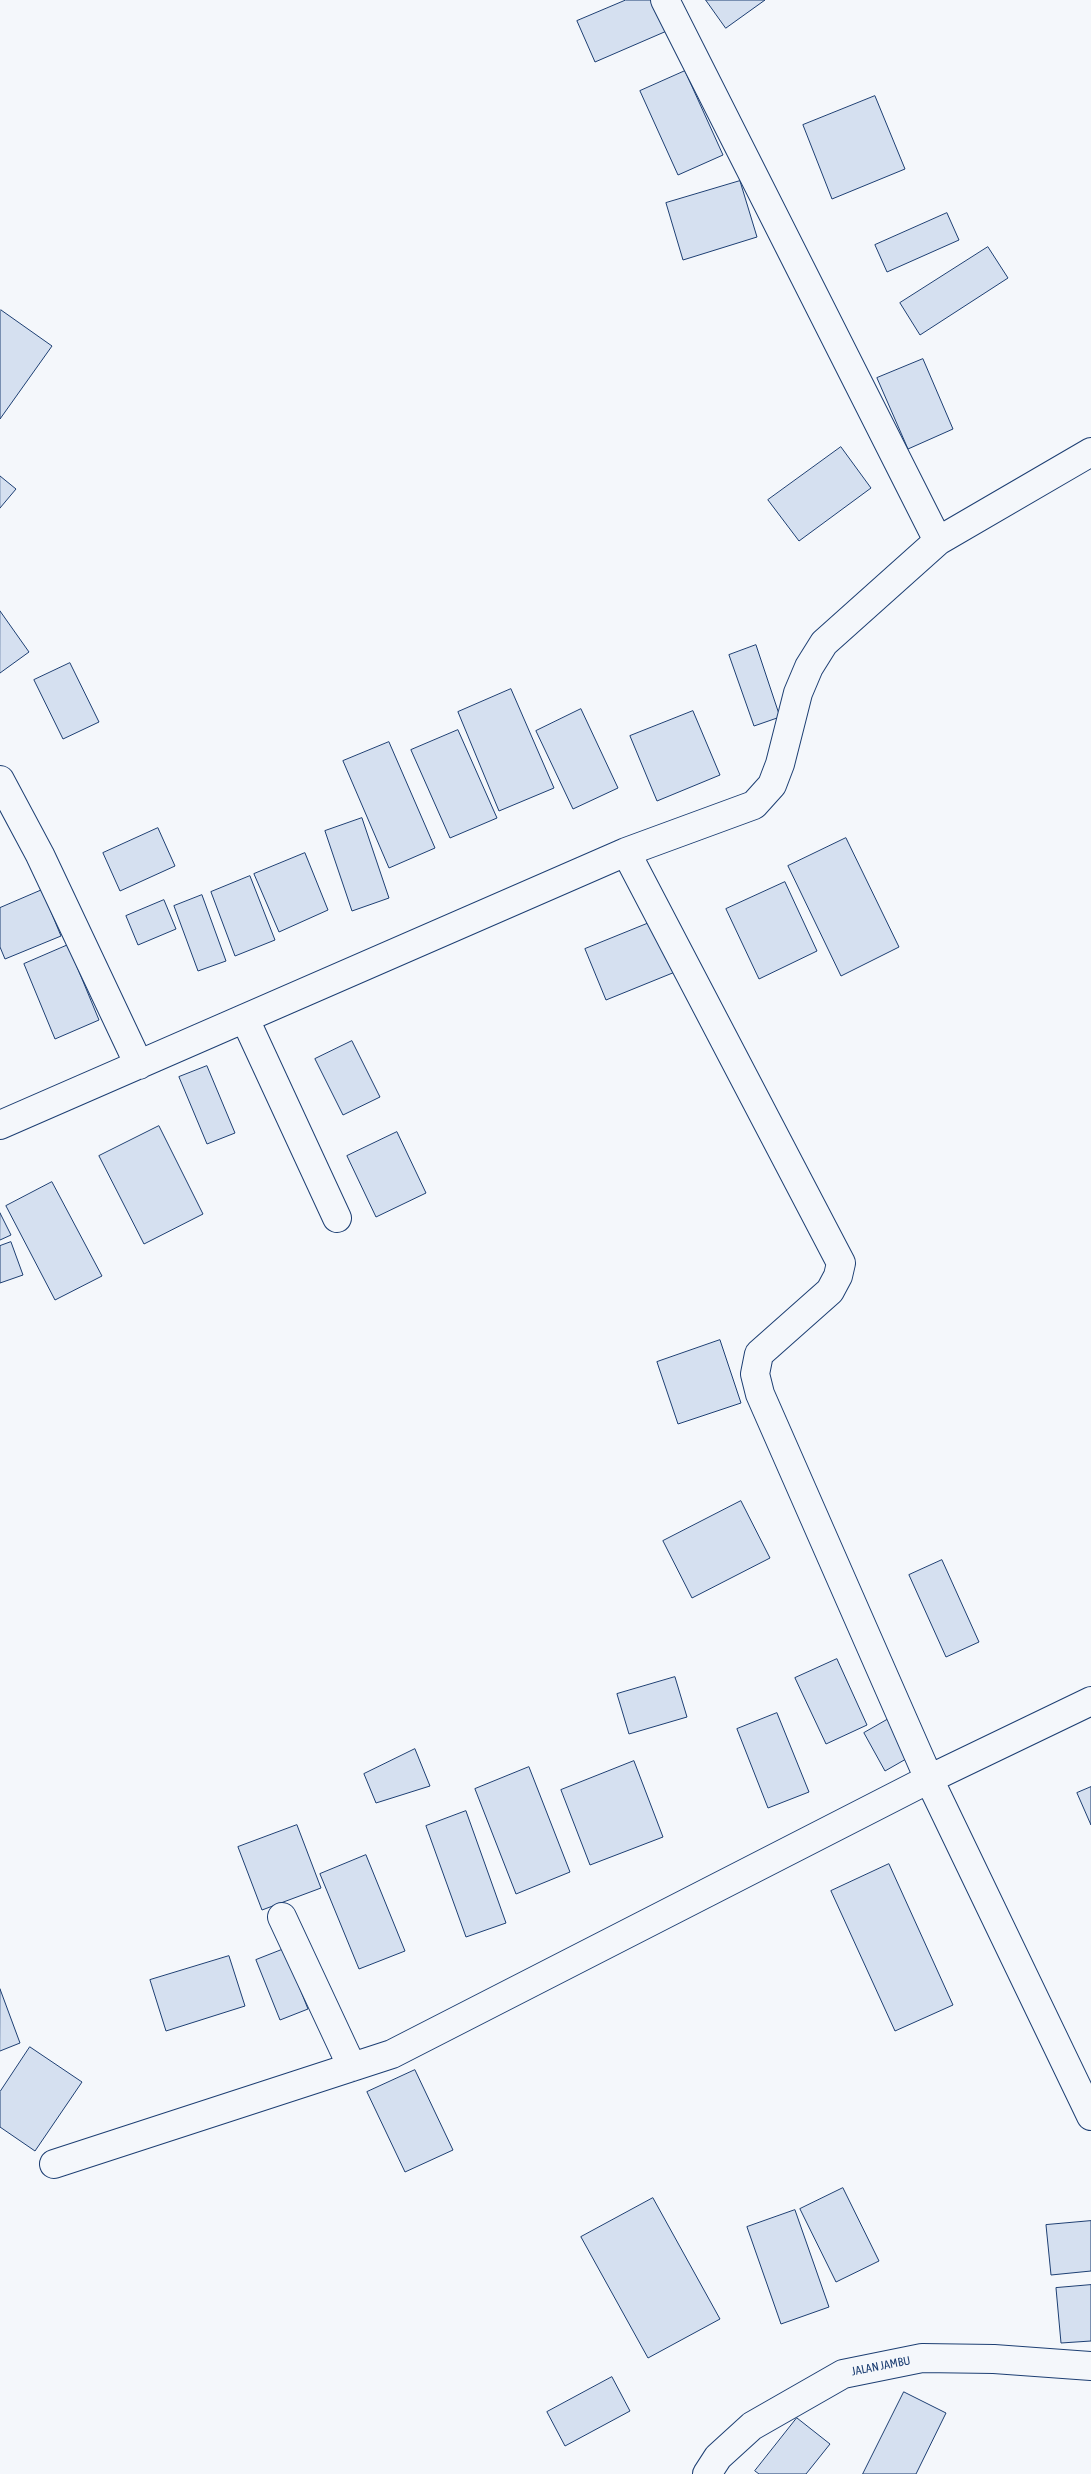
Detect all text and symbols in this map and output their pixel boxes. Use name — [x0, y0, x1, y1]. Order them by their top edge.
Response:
street label: JALAN JAMBU — [850, 2353, 912, 2379]

